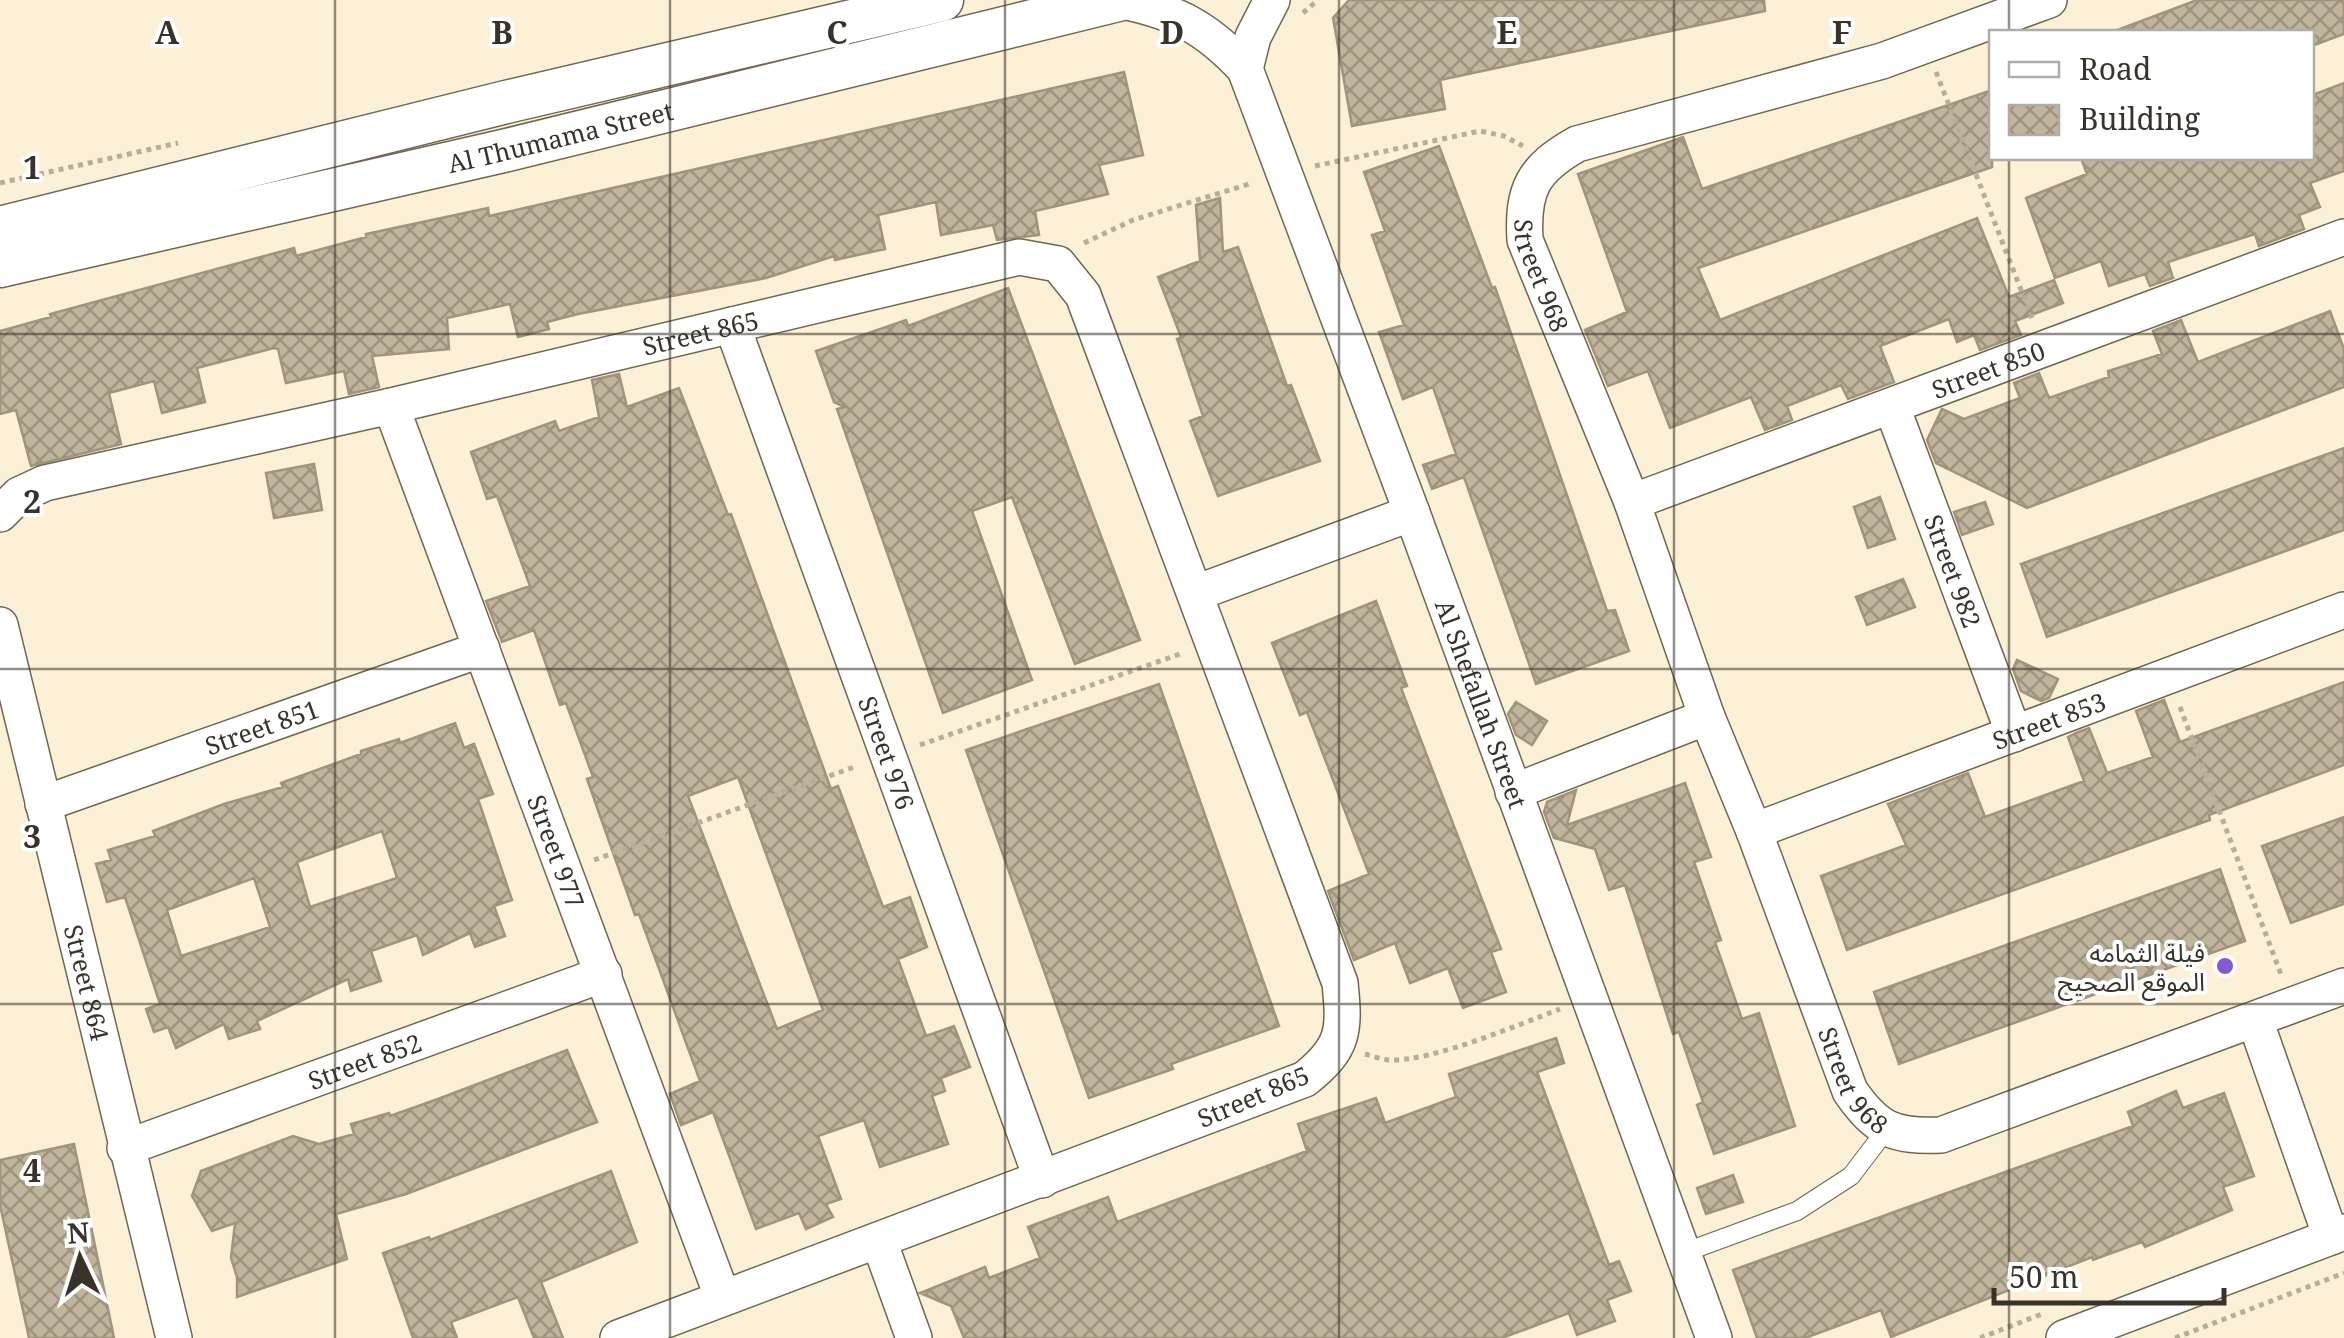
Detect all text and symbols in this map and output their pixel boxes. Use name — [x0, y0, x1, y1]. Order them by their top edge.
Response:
text: A — [155, 10, 180, 53]
text: B — [491, 10, 513, 53]
text: C — [826, 10, 848, 53]
text: D — [1160, 10, 1184, 53]
text: E — [1497, 10, 1517, 53]
text: F — [1832, 10, 1852, 53]
legend — [1989, 30, 2314, 160]
text: Road — [2079, 48, 2151, 89]
street label: Al Thumama Street — [444, 93, 677, 180]
text: Building — [2079, 98, 2200, 139]
text: 1 — [23, 145, 41, 188]
street label: Street 968 — [1508, 219, 1578, 337]
street label: Street 865 — [639, 302, 762, 363]
street label: Street 850 — [1927, 333, 2049, 406]
text: 2 — [23, 479, 41, 522]
street label: Street 982 — [1917, 510, 1990, 632]
street label: Al Shefallah Street — [1428, 595, 1536, 813]
street label: Street 853 — [1988, 684, 2110, 757]
street label: Street 851 — [200, 691, 323, 762]
street label: Street 976 — [851, 691, 923, 814]
street label: Street 977 — [520, 790, 593, 913]
text: 3 — [23, 814, 41, 857]
street label: Street 864 — [57, 921, 118, 1044]
place label: فيلة الثمامه الموقع الصحيح — [2058, 935, 2205, 1001]
marker: فيلة الثمامه الموقع الصحيح — [2214, 955, 2236, 977]
street label: Street 968 — [1811, 1022, 1895, 1142]
street label: Street 852 — [303, 1025, 426, 1097]
street label: Street 865 — [1192, 1057, 1314, 1135]
text: 4 — [23, 1148, 41, 1191]
north arrow — [30, 1208, 130, 1308]
text: N — [66, 1212, 91, 1252]
scale bar — [1994, 1243, 2224, 1305]
text: 50 m — [2009, 1256, 2079, 1297]

